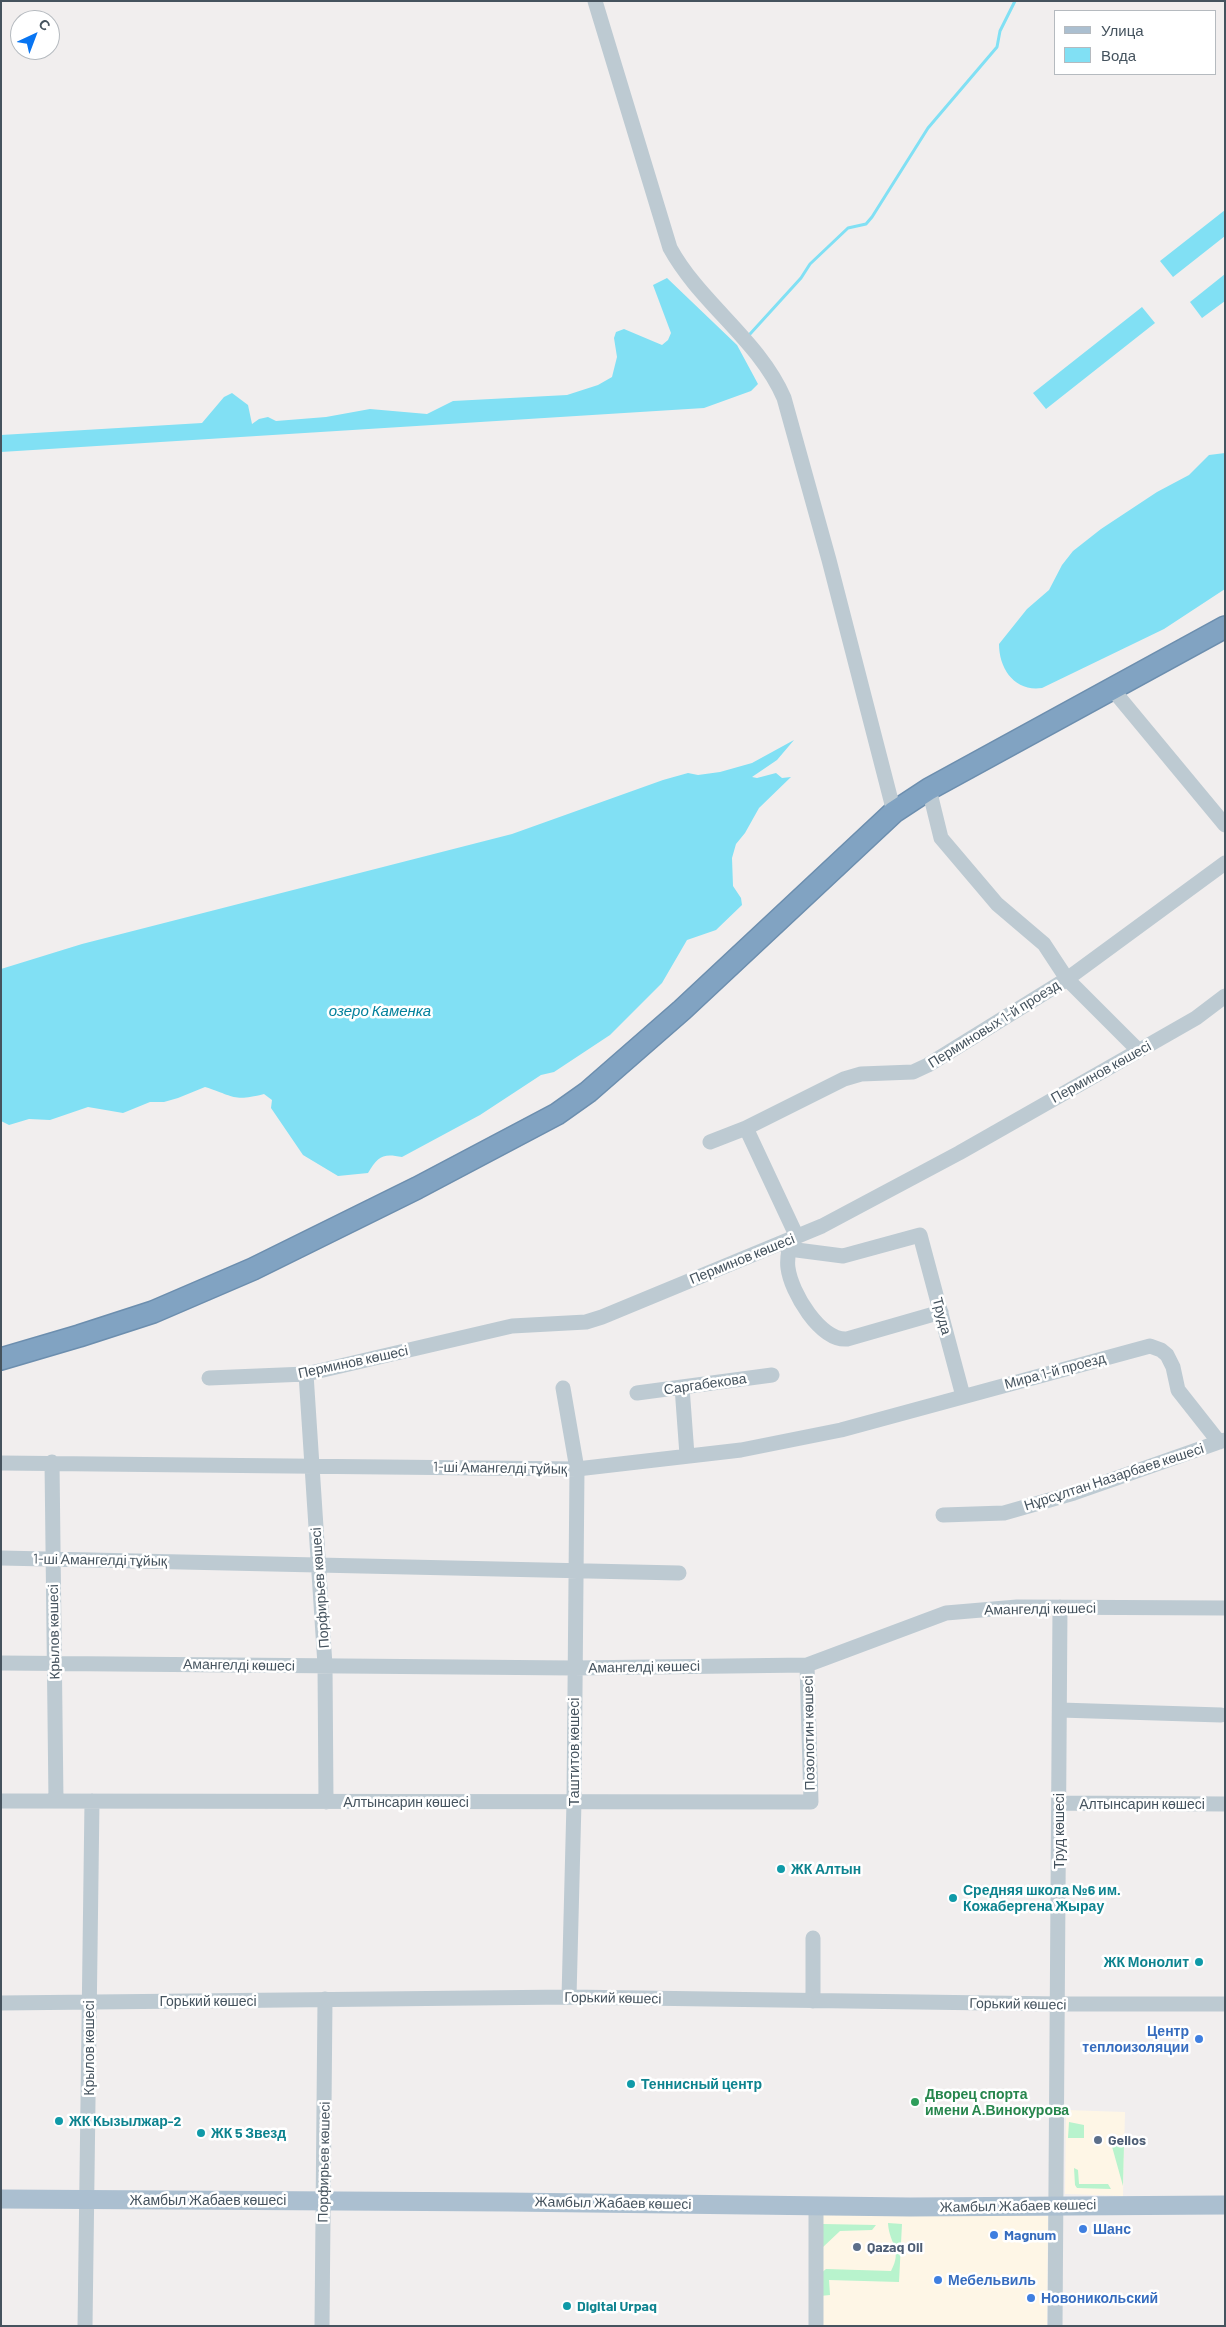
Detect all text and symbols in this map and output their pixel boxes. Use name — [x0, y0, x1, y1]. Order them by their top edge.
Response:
north arrow — [10, 10, 60, 60]
legend — [1054, 10, 1216, 75]
text: С — [35, 15, 54, 34]
text: Улица — [1101, 21, 1144, 39]
text: Вода — [1101, 46, 1136, 64]
street label: Перминовых 1-й проезд — [925, 977, 1063, 1071]
water label: озеро Каменка — [329, 1002, 431, 1020]
street label: Перминов көшесі — [1048, 1038, 1154, 1106]
street label: Перминов көшесі — [687, 1230, 797, 1288]
street label: Труда — [929, 1296, 955, 1336]
street label: Перминов көшесі — [297, 1342, 409, 1382]
street label: Мира 1-й проезд — [1003, 1349, 1107, 1393]
street label: Саргабекова — [663, 1370, 747, 1398]
street label: Нұрсұлтан Назарбаев көшесі — [1022, 1440, 1206, 1514]
street label: 1-ші Амангелді тұйық — [433, 1458, 567, 1478]
street label: Порфирьев көшесі — [307, 1527, 333, 1649]
street label: 1-ші Амангелді тұйық — [33, 1550, 167, 1570]
street label: Крылов көшесі — [45, 1584, 63, 1680]
street label: Амангелді көшесі — [984, 1600, 1096, 1618]
street label: Амангелді көшесі — [183, 1656, 295, 1674]
street label: Амангелді көшесі — [588, 1658, 700, 1676]
street label: Позолотин көшесі — [800, 1675, 818, 1791]
street label: Таштитов көшесі — [566, 1698, 582, 1806]
street label: Труд көшесі — [1051, 1793, 1067, 1869]
street label: Алтынсарин көшесі — [343, 1794, 469, 1810]
street label: Алтынсарин көшесі — [1079, 1796, 1205, 1812]
place label: ЖК Алтын — [791, 1861, 861, 1877]
marker: ЖК Алтын — [775, 1863, 787, 1875]
place label: Средняя школа №6 им. Кожабергена Жырау — [963, 1882, 1121, 1914]
marker: Средняя школа №6 им. Кожабергена Жырау — [947, 1892, 959, 1904]
place label: ЖК Монолит — [1104, 1954, 1189, 1970]
marker: ЖК Монолит — [1193, 1956, 1205, 1968]
street label: Горький көшесі — [564, 1989, 662, 2007]
street label: Горький көшесі — [159, 1993, 257, 2009]
street label: Горький көшесі — [969, 1995, 1067, 2013]
street label: Крылов көшесі — [81, 2000, 97, 2096]
place label: Центр теплоизоляции — [1082, 2023, 1189, 2056]
marker: Центр теплоизоляции — [1193, 2033, 1205, 2045]
place label: Теннисный центр — [641, 2076, 762, 2092]
marker: Теннисный центр — [625, 2078, 637, 2090]
place label: Дворец спорта имени А.Винокурова — [925, 2086, 1069, 2118]
marker: Дворец спорта имени А.Винокурова — [909, 2096, 921, 2108]
street label: Порфирьев көшесі — [315, 2101, 333, 2223]
place label: ЖК Кызылжар-2 — [69, 2113, 181, 2129]
marker: ЖК Кызылжар-2 — [53, 2115, 65, 2127]
place label: ЖК 5 Звезд — [211, 2125, 286, 2141]
marker: ЖК 5 Звезд — [195, 2127, 207, 2139]
place label: Gelios — [1108, 2132, 1146, 2148]
marker: Gelios — [1092, 2134, 1104, 2146]
street label: Жамбыл Жабаев көшесі — [130, 2192, 286, 2208]
street label: Жамбыл Жабаев көшесі — [534, 2193, 692, 2213]
street label: Жамбыл Жабаев көшесі — [939, 2196, 1097, 2216]
place label: Шанс — [1093, 2221, 1131, 2237]
marker: Шанс — [1077, 2223, 1089, 2235]
place label: Magnum — [1004, 2227, 1056, 2243]
marker: Magnum — [988, 2229, 1000, 2241]
place label: Qazaq Oil — [867, 2239, 923, 2255]
marker: Qazaq Oil — [851, 2241, 863, 2253]
place label: Мебельвиль — [948, 2272, 1036, 2288]
marker: Мебельвиль — [932, 2274, 944, 2286]
place label: Новоникольский — [1041, 2290, 1158, 2306]
marker: Новоникольский — [1025, 2292, 1037, 2304]
place label: Digital Urpaq — [577, 2298, 657, 2314]
marker: Digital Urpaq — [561, 2300, 573, 2312]

